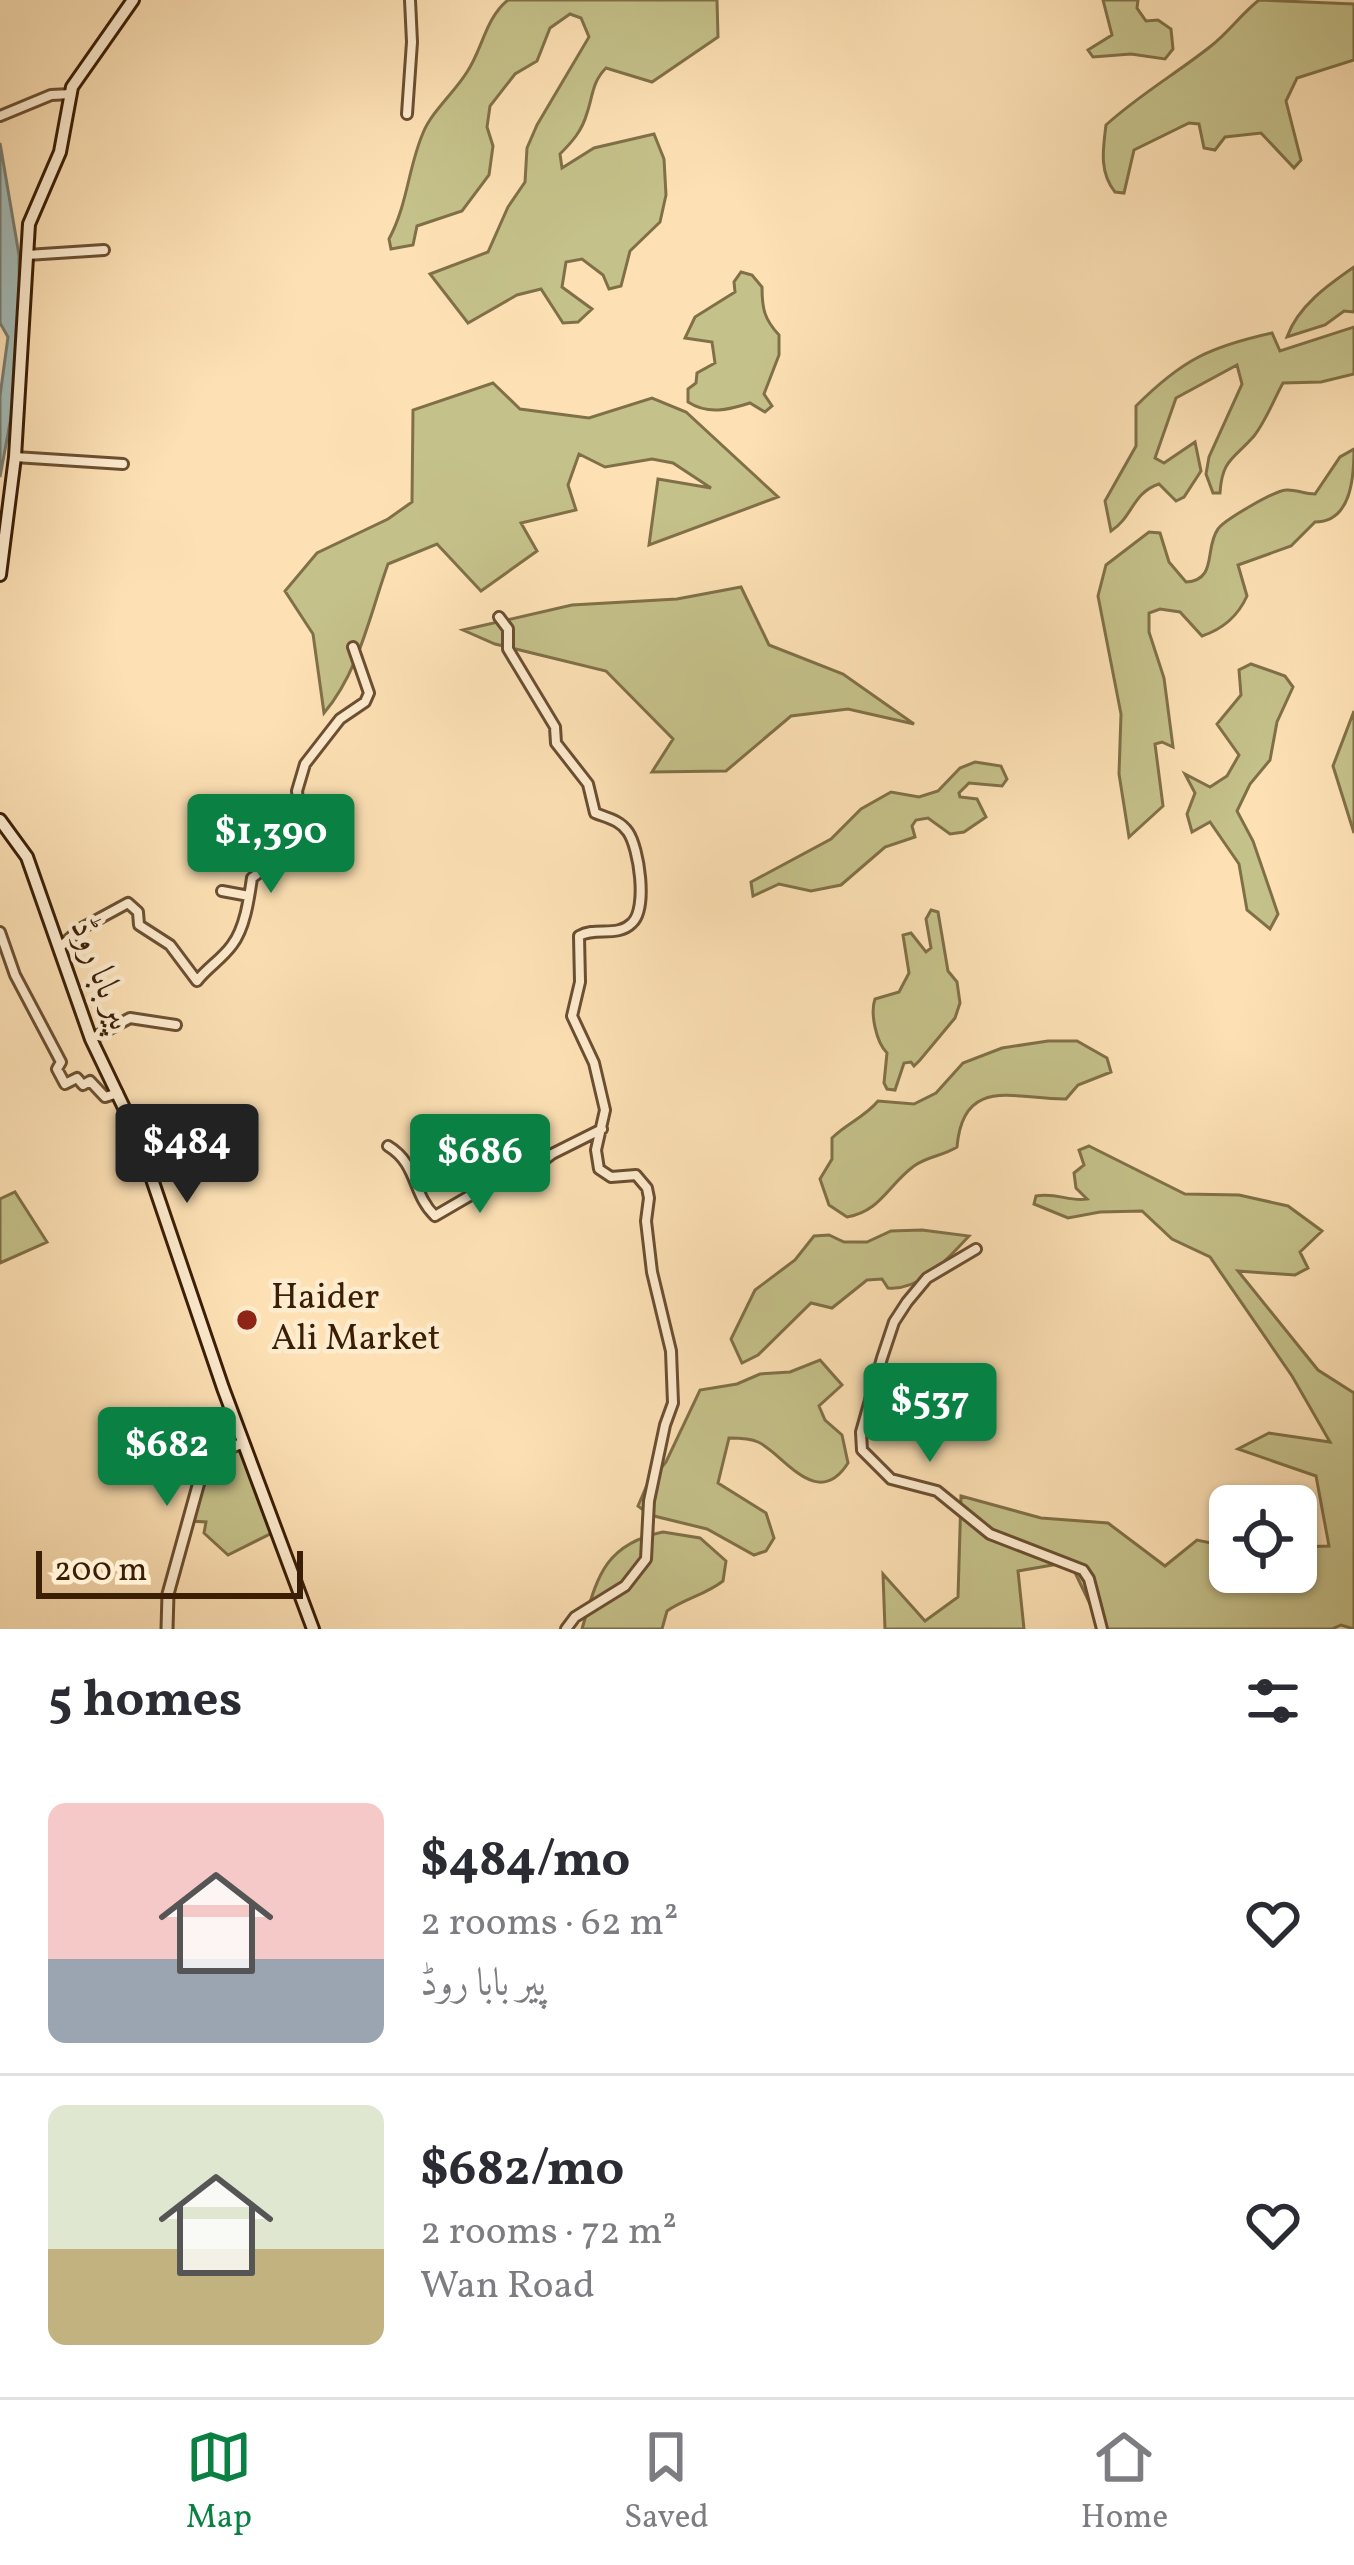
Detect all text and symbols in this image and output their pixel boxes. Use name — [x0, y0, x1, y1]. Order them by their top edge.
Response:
pin: $1,390 — [173, 794, 369, 896]
text: $1,390 — [214, 806, 328, 860]
street label: پیر بابا روڈ — [56, 912, 145, 1040]
pin: $484 — [116, 1104, 258, 1206]
pin: $686 — [409, 1114, 551, 1216]
text: $484 — [143, 1116, 231, 1170]
text: $686 — [437, 1126, 523, 1180]
place label: Haider Ali Market — [271, 1274, 440, 1365]
marker: Haider Ali Market — [234, 1307, 260, 1333]
pin: $537 — [859, 1363, 1001, 1465]
text: $537 — [890, 1375, 970, 1429]
pin: $682 — [96, 1407, 238, 1509]
text: $682 — [125, 1419, 209, 1473]
map controls — [1209, 1485, 1317, 1593]
button: locate — [1209, 1485, 1317, 1593]
scale bar — [36, 1545, 303, 1598]
text: 200 m — [54, 1549, 148, 1595]
text: 5 homes — [48, 1666, 242, 1737]
icon: filters — [1240, 1668, 1306, 1734]
text: $484/mo — [420, 1826, 631, 1897]
icon: home — [144, 1851, 288, 1995]
icon: heart — [1240, 1890, 1306, 1956]
text: 2 rooms · 62 m² — [420, 1897, 678, 1951]
text: پیر بابا روڈ — [420, 1958, 546, 2012]
text: $682/mo — [420, 2135, 624, 2206]
icon: home — [144, 2153, 288, 2297]
icon: heart — [1240, 2192, 1306, 2258]
text: 2 rooms · 72 m² — [420, 2206, 677, 2260]
text: Wan Road — [420, 2260, 595, 2314]
tab: Map — [186, 2424, 252, 2542]
tab: Saved — [624, 2424, 709, 2542]
tab: Home — [1081, 2424, 1168, 2542]

